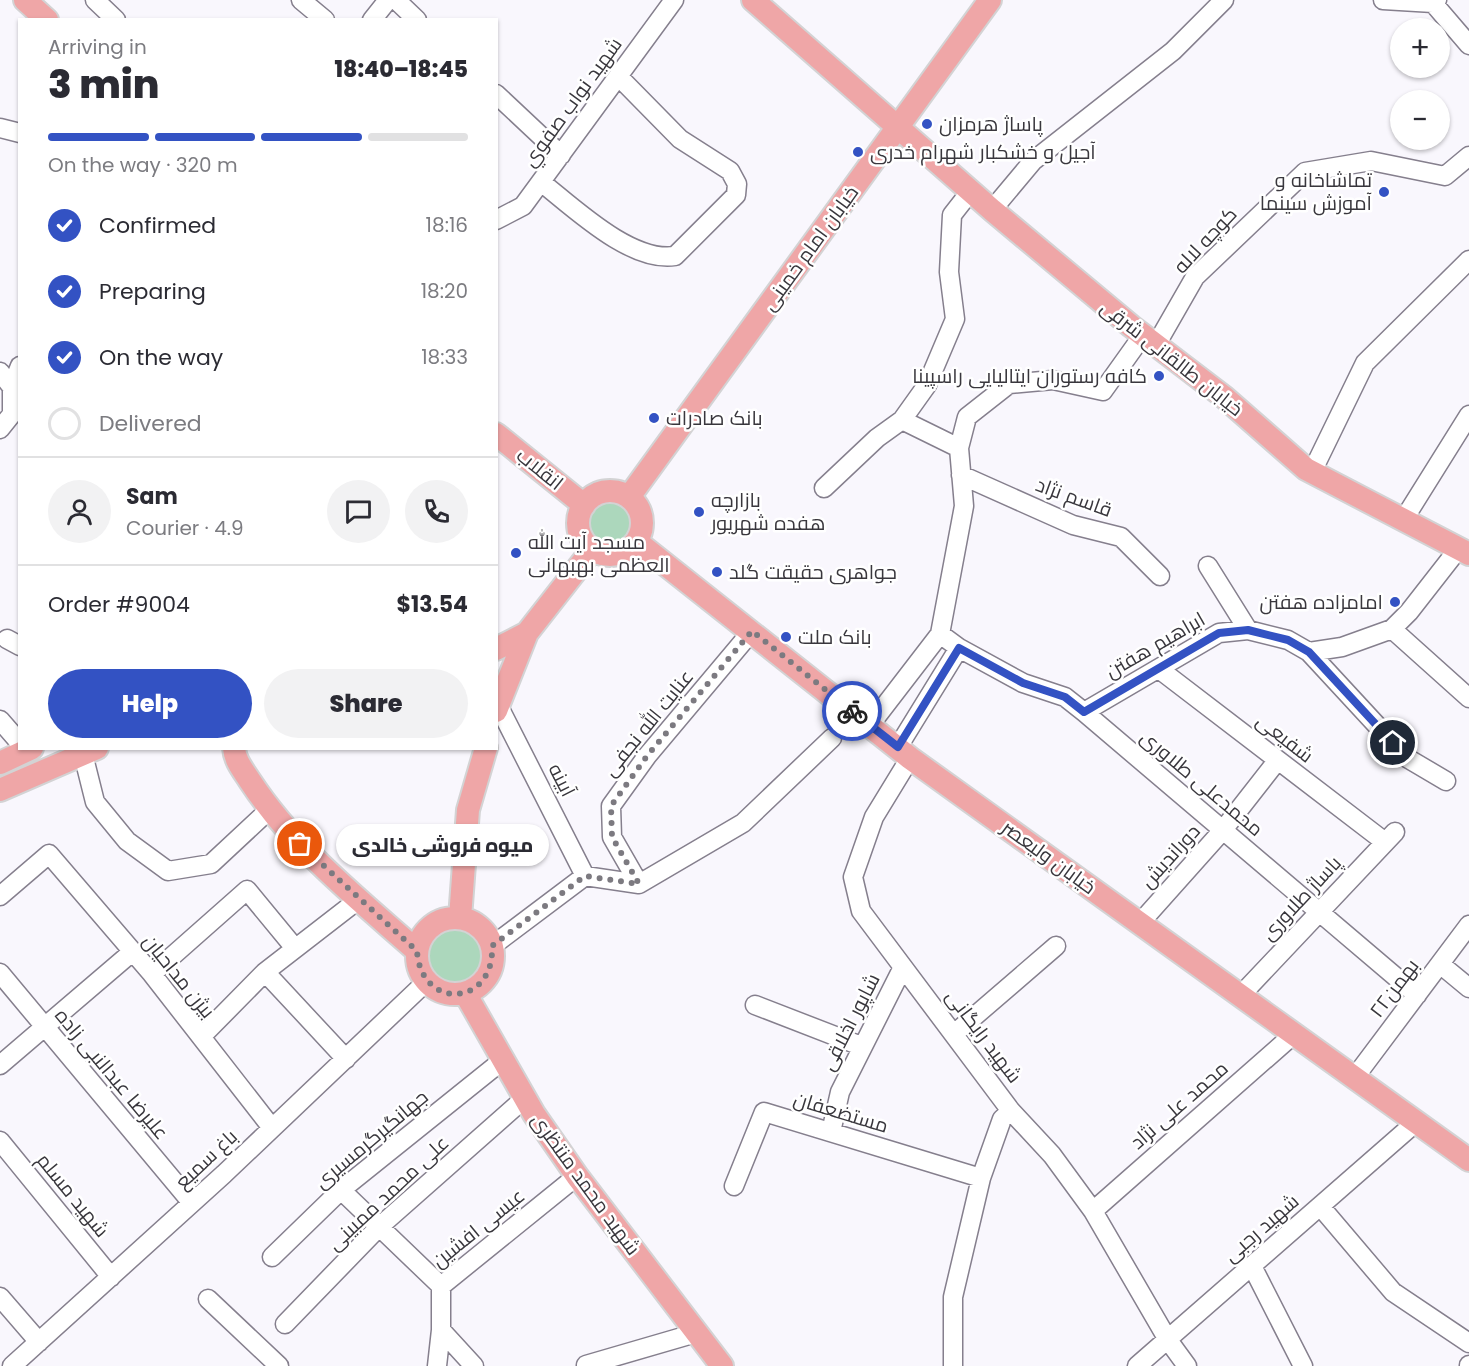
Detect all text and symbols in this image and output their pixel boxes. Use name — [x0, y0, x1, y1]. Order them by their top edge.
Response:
map controls — [1390, 18, 1450, 150]
button: + — [1390, 18, 1450, 78]
street label: شهید نواب صفوي — [515, 32, 630, 174]
text: Arriving in — [48, 33, 147, 61]
text: 18:40–18:45 — [335, 54, 468, 85]
text: 3 min — [48, 57, 160, 112]
button: − — [1390, 90, 1450, 150]
place label: پاساژ هرمزان — [939, 110, 1043, 138]
marker: پاساژ هرمزان — [920, 117, 934, 131]
place label: آجیل و خشکبار شهرام خدری — [870, 138, 1096, 166]
marker: آجیل و خشکبار شهرام خدری — [851, 145, 865, 159]
text: On the way · 320 m — [48, 151, 238, 179]
place label: تماشاخانه و آموزش سینما — [1260, 166, 1373, 217]
street label: خیابان امام خمینی — [755, 180, 865, 316]
marker: تماشاخانه و آموزش سینما — [1377, 185, 1391, 199]
street label: کوچه لاله — [1167, 200, 1243, 280]
icon: check — [48, 209, 81, 242]
text: Confirmed — [99, 210, 216, 241]
text: 18:16 — [426, 211, 468, 239]
icon: check — [48, 275, 81, 308]
text: Preparing — [99, 276, 206, 307]
text: 18:20 — [421, 277, 468, 305]
street label: خیابان طالقانی شرقی — [1095, 293, 1249, 423]
icon: check — [48, 341, 81, 374]
text: On the way — [99, 342, 223, 373]
text: 18:33 — [421, 343, 468, 371]
place label: کافه رستوران ایتالیایی راسپینا — [912, 362, 1147, 390]
marker: کافه رستوران ایتالیایی راسپینا — [1152, 369, 1166, 383]
place label: بانک صادرات — [666, 404, 763, 432]
text: Delivered — [99, 408, 202, 439]
marker: بانک صادرات — [647, 411, 661, 425]
street label: انقلاب — [511, 442, 569, 496]
street label: قاسم نژاد — [1032, 470, 1116, 524]
button: person — [48, 480, 111, 543]
button: chat — [327, 480, 390, 543]
button: phone — [405, 480, 468, 543]
text: Sam — [126, 481, 178, 512]
place label: بازارچه هفده شهریور — [710, 486, 825, 537]
marker: بازارچه هفده شهریور — [692, 505, 706, 519]
text: Courier · 4.9 — [126, 514, 244, 542]
place label: مسجد آیت الله العظمی بهبهانی — [528, 528, 670, 579]
marker: مسجد آیت الله العظمی بهبهانی — [509, 546, 523, 560]
place label: جواهری حقیقت گلد — [729, 558, 897, 586]
marker: جواهری حقیقت گلد — [710, 565, 724, 579]
place label: امامزاده هفتن — [1259, 588, 1383, 616]
text: Order #9004 — [48, 589, 190, 620]
text: $13.54 — [397, 589, 468, 620]
marker: امامزاده هفتن — [1388, 595, 1402, 609]
street label: ابراهیم هفتن — [1100, 605, 1210, 685]
place label: بانک ملت — [798, 623, 872, 651]
marker: بانک ملت — [779, 630, 793, 644]
street label: عنایت الله نجفی — [596, 664, 700, 782]
button: Help — [48, 669, 252, 738]
button: Share — [264, 669, 468, 738]
courier — [822, 681, 882, 741]
icon: bike — [836, 695, 869, 728]
street label: شفیعی — [1251, 707, 1319, 769]
pin — [1367, 717, 1418, 768]
street label: محمدعلی طلاوری — [1135, 723, 1269, 843]
icon: home — [1376, 726, 1409, 759]
street label: آبینه — [542, 758, 582, 802]
street label: خیابان ولیعصر — [995, 813, 1102, 901]
pin — [274, 818, 325, 869]
street label: دوراندیش — [1134, 818, 1206, 894]
callout: میوه فروشی خالدی — [336, 823, 549, 865]
icon: bag — [283, 827, 316, 860]
text: میوه فروشی خالدی — [352, 831, 533, 859]
street label: پاساژ طلاوری — [1254, 849, 1348, 947]
street label: بیژن مداحیان — [136, 928, 222, 1024]
street label: ۲۲بهمن — [1363, 953, 1425, 1023]
street label: شاپور اخلاقی — [814, 969, 886, 1075]
street label: شهید رایگانی — [939, 983, 1029, 1089]
street label: علیرضا عبدالنبی زاده — [49, 1002, 175, 1146]
street label: محمد علی نژاد — [1124, 1054, 1234, 1156]
street label: جهانگیرگرمسیری — [308, 1083, 434, 1195]
street label: مستضعفان — [790, 1084, 892, 1140]
street label: شهید محمد منتظری — [525, 1107, 647, 1261]
street label: باغ سمیع — [169, 1123, 243, 1195]
street label: علی محمد ممبینی — [321, 1129, 455, 1257]
street label: شهید مسلم — [30, 1147, 116, 1243]
street label: عیسی افشین — [425, 1182, 531, 1274]
street label: شهید رجبی — [1217, 1187, 1305, 1269]

